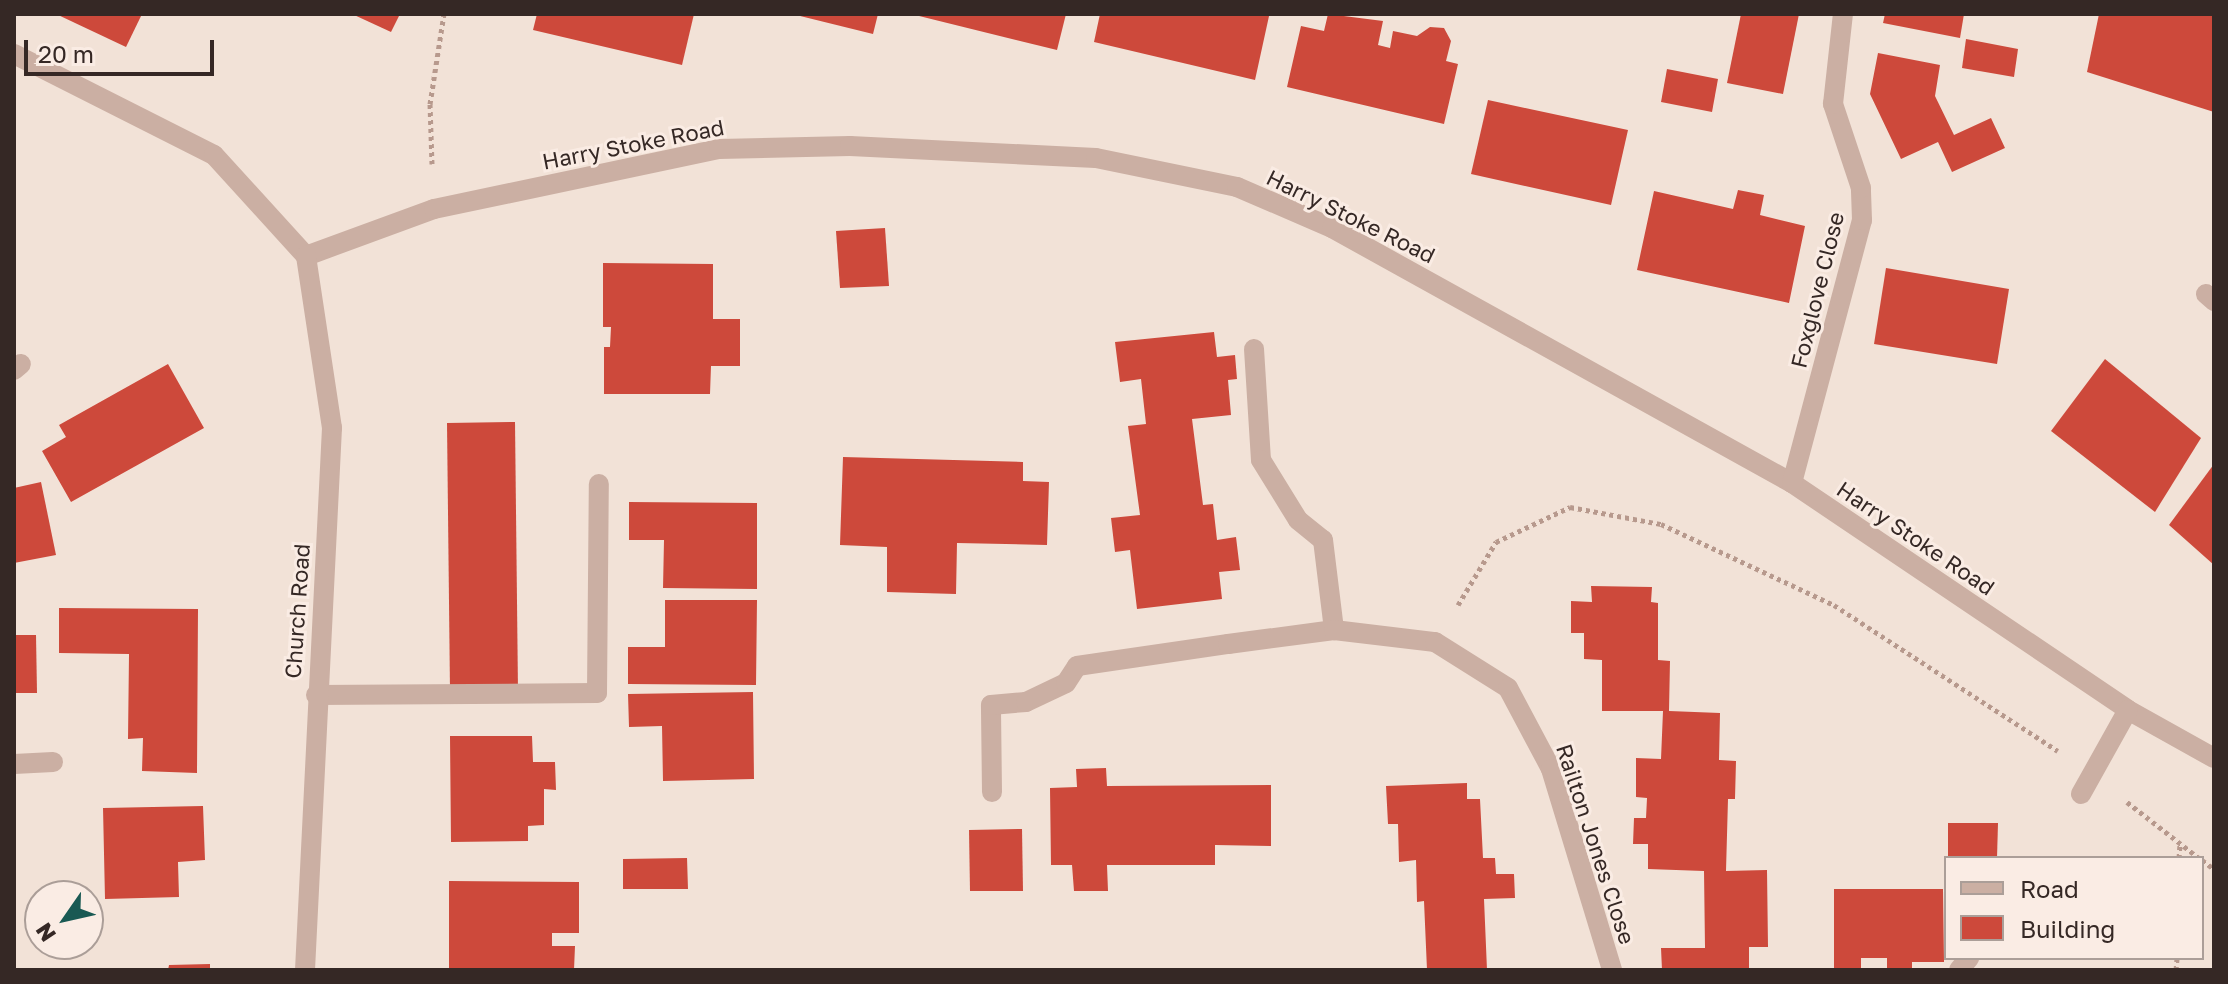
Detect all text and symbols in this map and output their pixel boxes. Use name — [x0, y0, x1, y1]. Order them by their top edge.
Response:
scale bar — [28, 24, 218, 74]
text: 20 m — [38, 39, 94, 68]
street label: Harry Stoke Road — [540, 113, 726, 175]
street label: Harry Stoke Road — [1262, 164, 1440, 268]
street label: Foxglove Close — [1785, 209, 1849, 371]
street label: Harry Stoke Road — [1832, 475, 2000, 601]
street label: Church Road — [279, 543, 315, 679]
street label: Railton Jones Close — [1551, 741, 1641, 947]
legend — [1944, 856, 2204, 960]
text: Road — [2020, 874, 2079, 903]
north arrow — [24, 880, 104, 960]
text: Building — [2020, 914, 2115, 943]
text: N — [29, 918, 61, 947]

